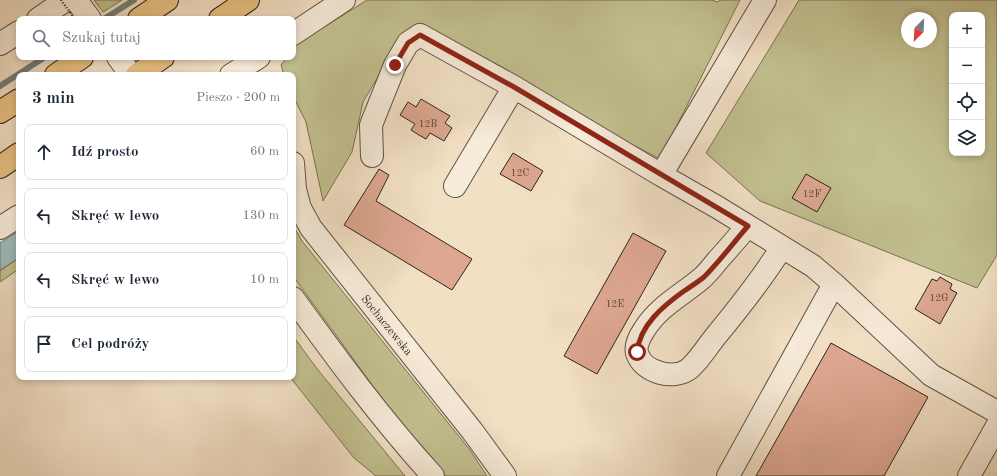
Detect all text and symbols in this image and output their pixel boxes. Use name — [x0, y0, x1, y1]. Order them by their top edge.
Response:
north arrow — [901, 12, 937, 48]
map controls — [949, 12, 985, 156]
button: + — [949, 12, 985, 48]
search box — [16, 16, 296, 60]
icon: search — [30, 27, 52, 49]
text: Szukaj tutaj — [62, 31, 141, 46]
button: − — [949, 48, 985, 84]
route end — [386, 56, 404, 74]
button: locate — [949, 84, 985, 120]
text: 3 min — [32, 90, 75, 107]
text: Pieszo · 200 m — [196, 91, 280, 104]
house number: 12B — [419, 119, 437, 129]
button: layers — [949, 120, 985, 156]
icon: ahead — [33, 141, 55, 163]
text: Idź prosto — [71, 145, 138, 160]
text: 60 m — [250, 145, 279, 158]
house number: 12C — [511, 168, 529, 178]
house number: 12F — [803, 189, 821, 199]
icon: left — [33, 205, 55, 227]
text: Skręć w lewo — [71, 209, 159, 224]
text: 130 m — [242, 209, 279, 222]
icon: left — [33, 269, 55, 291]
text: Skręć w lewo — [71, 273, 159, 288]
text: 10 m — [250, 273, 279, 286]
street label: Sochaczewska — [358, 293, 414, 358]
house number: 12G — [930, 293, 948, 303]
house number: 12E — [606, 299, 624, 309]
icon: arrive — [33, 333, 55, 355]
text: Cel podróży — [71, 337, 149, 352]
route start — [628, 343, 646, 361]

